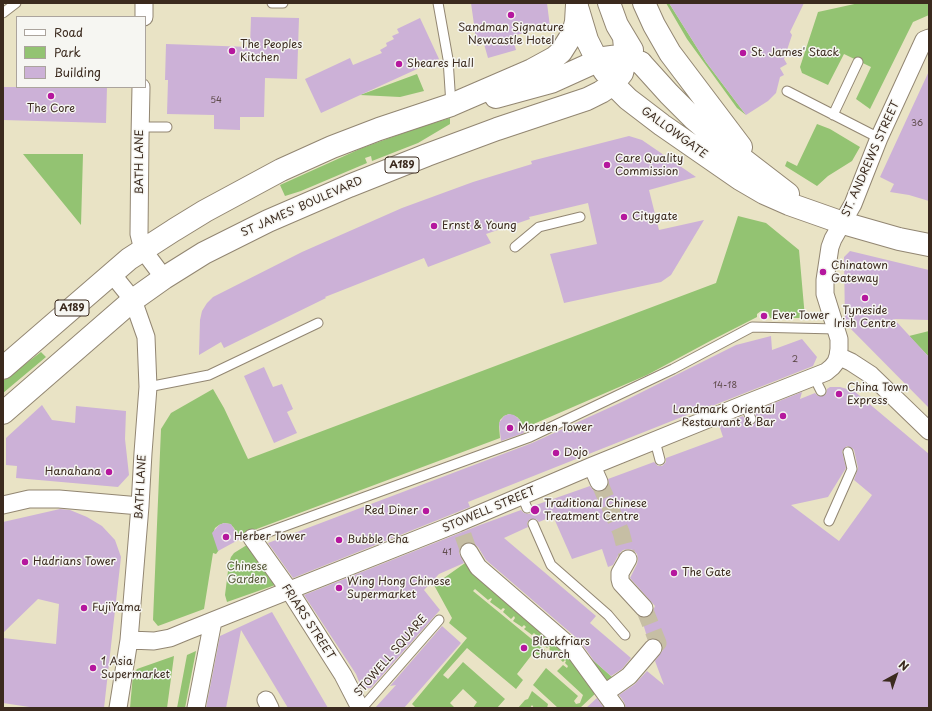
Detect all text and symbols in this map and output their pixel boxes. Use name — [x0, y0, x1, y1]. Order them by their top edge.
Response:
marker: Sandman Signature Newcastle Hotel — [506, 10, 516, 20]
legend — [16, 16, 146, 88]
place label: Sandman Signature Newcastle Hotel — [458, 21, 564, 47]
text: Road — [54, 23, 83, 41]
place label: The Peoples Kitchen — [240, 38, 302, 64]
text: Park — [54, 43, 81, 61]
marker: The Peoples Kitchen — [227, 46, 237, 56]
place label: St. James' Stack — [751, 46, 839, 60]
marker: St. James' Stack — [738, 48, 748, 58]
place label: Sheares Hall — [407, 57, 474, 71]
marker: Sheares Hall — [394, 59, 404, 69]
text: Building — [54, 63, 101, 81]
marker: The Core — [46, 91, 56, 101]
house number: 54 — [210, 96, 222, 106]
street label: ST. ANDREWS STREET — [839, 99, 903, 219]
place label: The Core — [27, 102, 75, 116]
street label: GALLOWGATE — [638, 105, 710, 161]
house number: 36 — [911, 119, 923, 129]
street label: BATH LANE — [133, 129, 147, 195]
place label: Care Quality Commission — [615, 152, 683, 178]
road number: A189 — [385, 157, 419, 173]
marker: Care Quality Commission — [602, 160, 612, 170]
street label: ST JAMES' BOULEVARD — [239, 174, 365, 240]
place label: Citygate — [632, 210, 678, 224]
marker: Citygate — [619, 212, 629, 222]
place label: Ernst & Young — [442, 219, 516, 233]
marker: Ernst & Young — [429, 221, 439, 231]
place label: Chinatown Gateway — [831, 259, 888, 285]
marker: Chinatown Gateway — [818, 267, 828, 277]
marker: Tyneside Irish Centre — [860, 293, 870, 303]
road number: A189 — [55, 300, 89, 316]
place label: Tyneside Irish Centre — [834, 304, 896, 330]
place label: Ever Tower — [772, 309, 829, 323]
marker: Ever Tower — [759, 311, 769, 321]
house number: 2 — [792, 355, 798, 365]
house number: 14-18 — [713, 381, 737, 391]
place label: China Town Express — [847, 381, 908, 407]
marker: China Town Express — [834, 389, 844, 399]
place label: Landmark Oriental Restaurant & Bar — [673, 403, 775, 429]
marker: Landmark Oriental Restaurant & Bar — [778, 411, 788, 421]
place label: Morden Tower — [518, 421, 592, 435]
marker: Morden Tower — [505, 423, 515, 433]
place label: Dojo — [564, 446, 588, 460]
marker: Dojo — [551, 448, 561, 458]
street label: BATH LANE — [133, 454, 149, 520]
place label: Hanahana — [45, 465, 101, 479]
marker: Hanahana — [104, 467, 114, 477]
street label: STOWELL STREET — [441, 484, 537, 536]
place label: Traditional Chinese Treatment Centre — [544, 497, 647, 523]
place label: Red Diner — [364, 504, 418, 518]
marker: Traditional Chinese Treatment Centre — [529, 504, 541, 516]
marker: Red Diner — [421, 506, 431, 516]
place label: Herber Tower — [234, 530, 305, 544]
marker: Herber Tower — [221, 532, 231, 542]
place label: Bubble Cha — [347, 533, 409, 547]
marker: Bubble Cha — [334, 535, 344, 545]
house number: 41 — [442, 548, 452, 558]
place label: Hadrians Tower — [33, 555, 116, 569]
marker: Hadrians Tower — [20, 557, 30, 567]
park label: Chinese Garden — [226, 560, 268, 586]
place label: The Gate — [682, 566, 731, 580]
marker: The Gate — [669, 568, 679, 578]
place label: Wing Hong Chinese Supermarket — [347, 575, 450, 601]
street label: FRIARS STREET — [279, 582, 337, 662]
marker: Wing Hong Chinese Supermarket — [334, 583, 344, 593]
place label: FujiYama — [92, 601, 141, 615]
marker: FujiYama — [79, 603, 89, 613]
street label: STOWELL SQUARE — [352, 612, 430, 700]
place label: Blackfriars Church — [532, 635, 590, 661]
marker: Blackfriars Church — [519, 643, 529, 653]
place label: 1 Asia Supermarket — [101, 655, 170, 681]
north arrow — [876, 655, 916, 695]
text: N — [895, 656, 913, 675]
marker: 1 Asia Supermarket — [88, 663, 98, 673]

